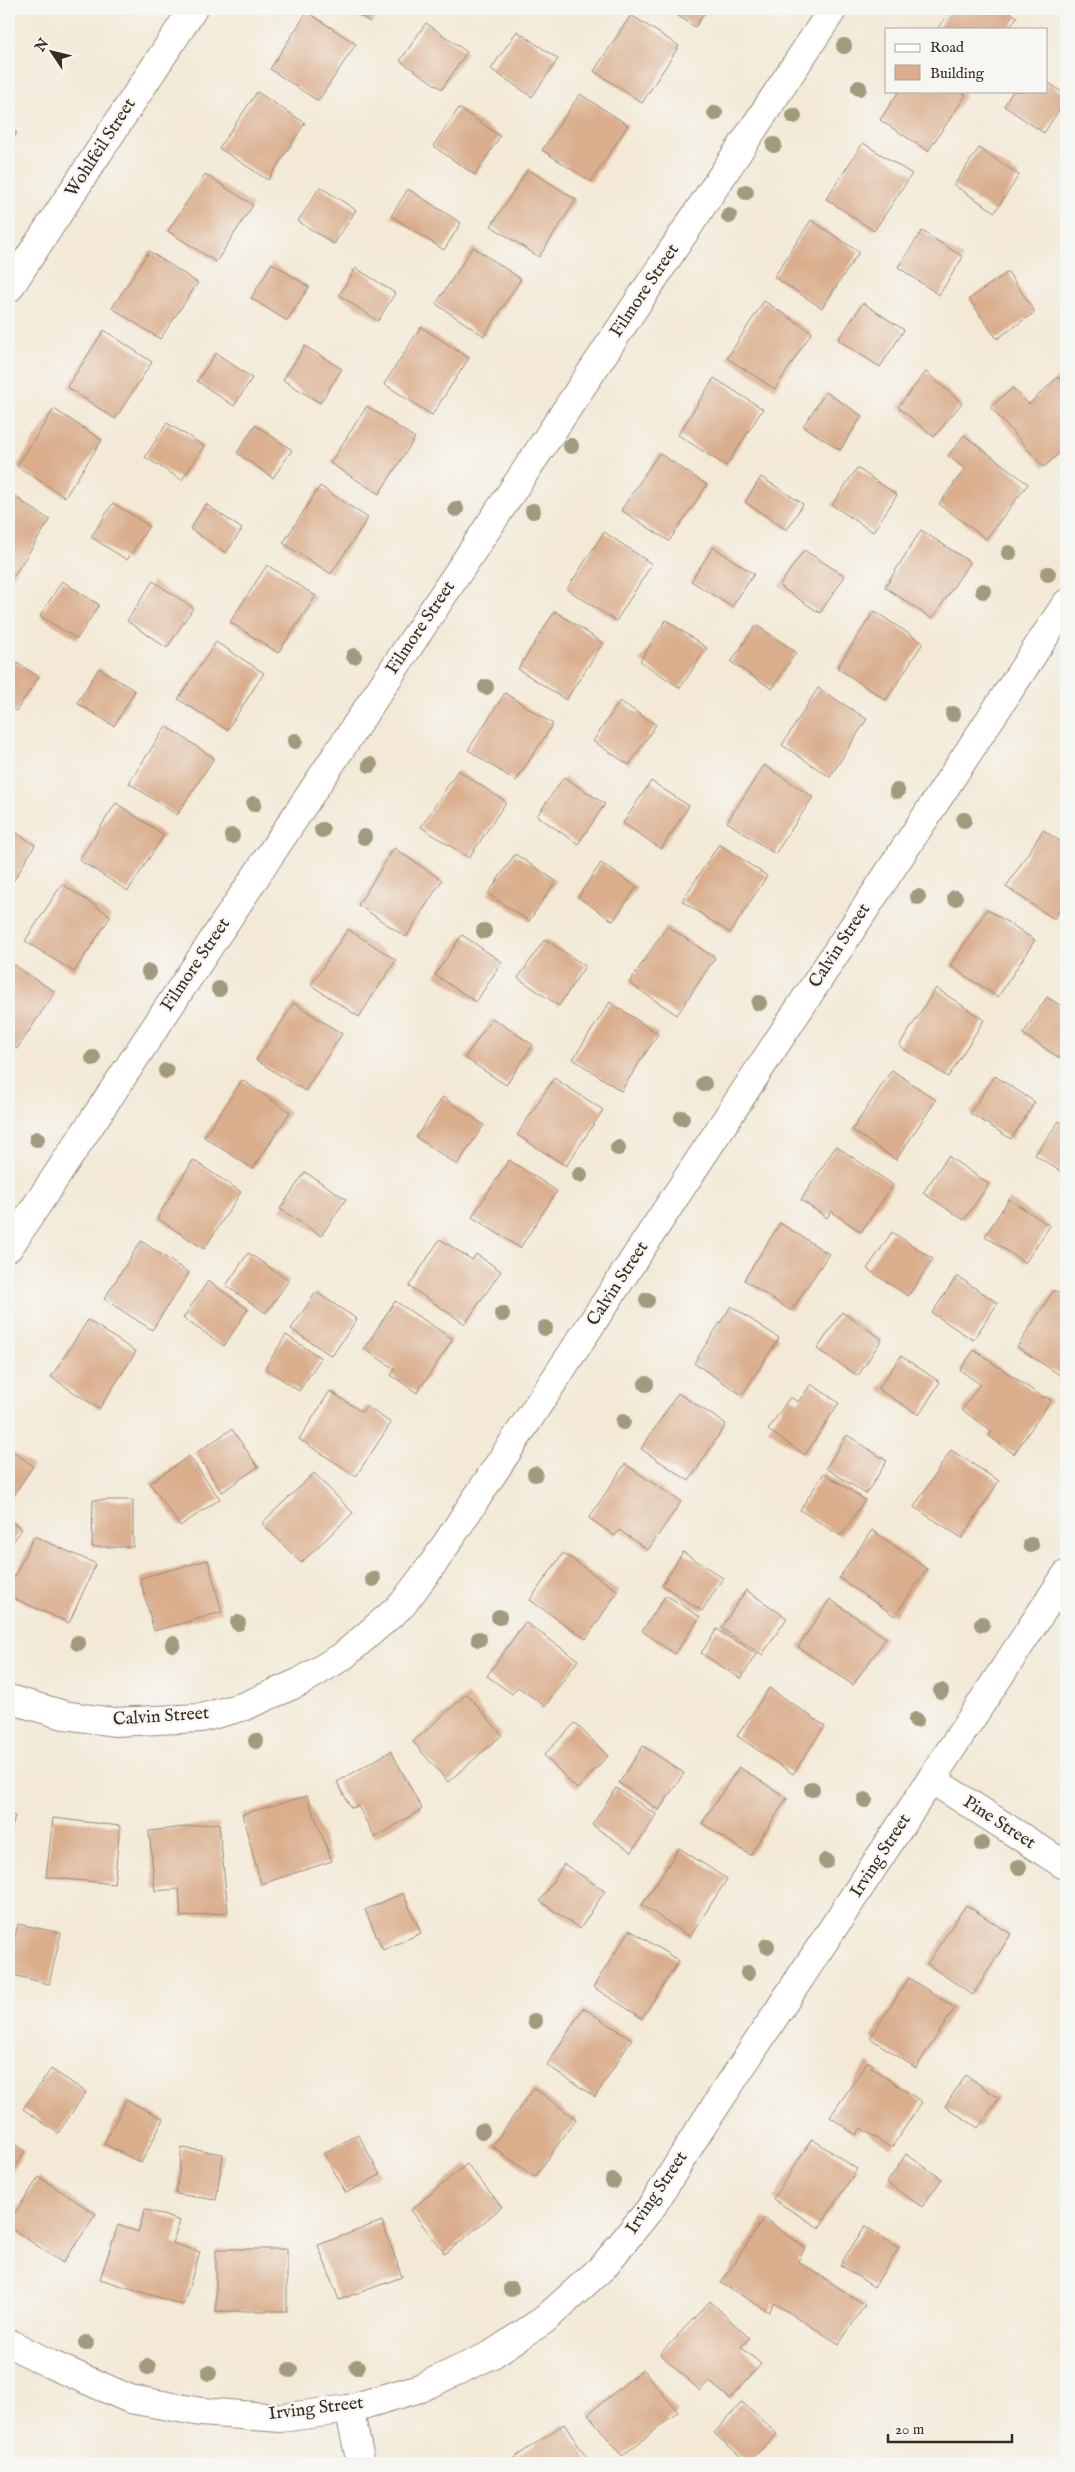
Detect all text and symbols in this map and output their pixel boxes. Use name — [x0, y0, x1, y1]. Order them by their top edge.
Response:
north arrow — [28, 28, 78, 78]
legend — [885, 28, 1048, 92]
text: N — [31, 35, 53, 56]
text: Road — [930, 38, 965, 57]
text: Building — [930, 64, 985, 83]
street label: Wohlfeil Street — [60, 94, 142, 202]
street label: Filmore Street — [605, 240, 685, 342]
street label: Filmore Street — [381, 577, 461, 679]
street label: Calvin Street — [804, 899, 876, 993]
street label: Filmore Street — [156, 914, 236, 1016]
street label: Calvin Street — [582, 1237, 654, 1331]
street label: Calvin Street — [112, 1702, 210, 1732]
street label: Pine Street — [958, 1791, 1040, 1855]
street label: Irving Street — [845, 1810, 917, 1902]
street label: Irving Street — [621, 2147, 693, 2239]
street label: Irving Street — [267, 2392, 365, 2426]
scale bar — [888, 2412, 1011, 2444]
text: 20 m — [895, 2420, 925, 2439]

